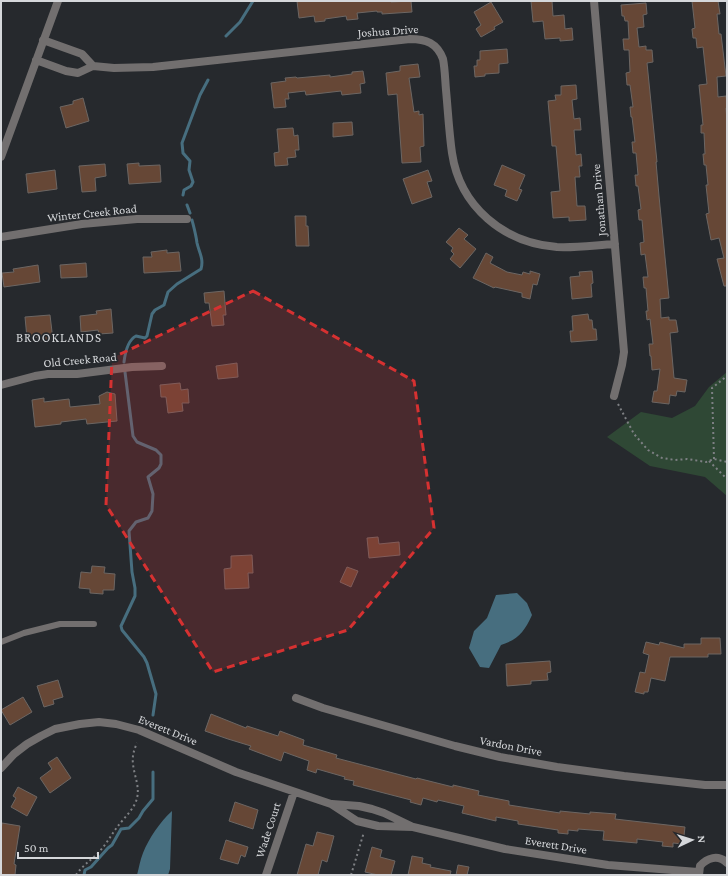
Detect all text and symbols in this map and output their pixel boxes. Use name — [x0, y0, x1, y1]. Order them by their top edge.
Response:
street label: Joshua Drive — [356, 22, 419, 40]
street label: Jonathan Drive — [589, 163, 609, 238]
street label: Winter Creek Road — [46, 201, 138, 225]
district label: BROOKLANDS — [16, 330, 102, 345]
street label: Old Creek Road — [43, 350, 118, 370]
street label: Everett Drive — [136, 712, 200, 748]
street label: Vardon Drive — [479, 733, 543, 759]
street label: Wade Court — [252, 800, 284, 859]
north arrow — [672, 820, 712, 860]
street label: Everett Drive — [524, 833, 588, 857]
scale bar — [18, 834, 98, 860]
text: N — [696, 835, 708, 844]
text: 50 m — [24, 841, 49, 855]

